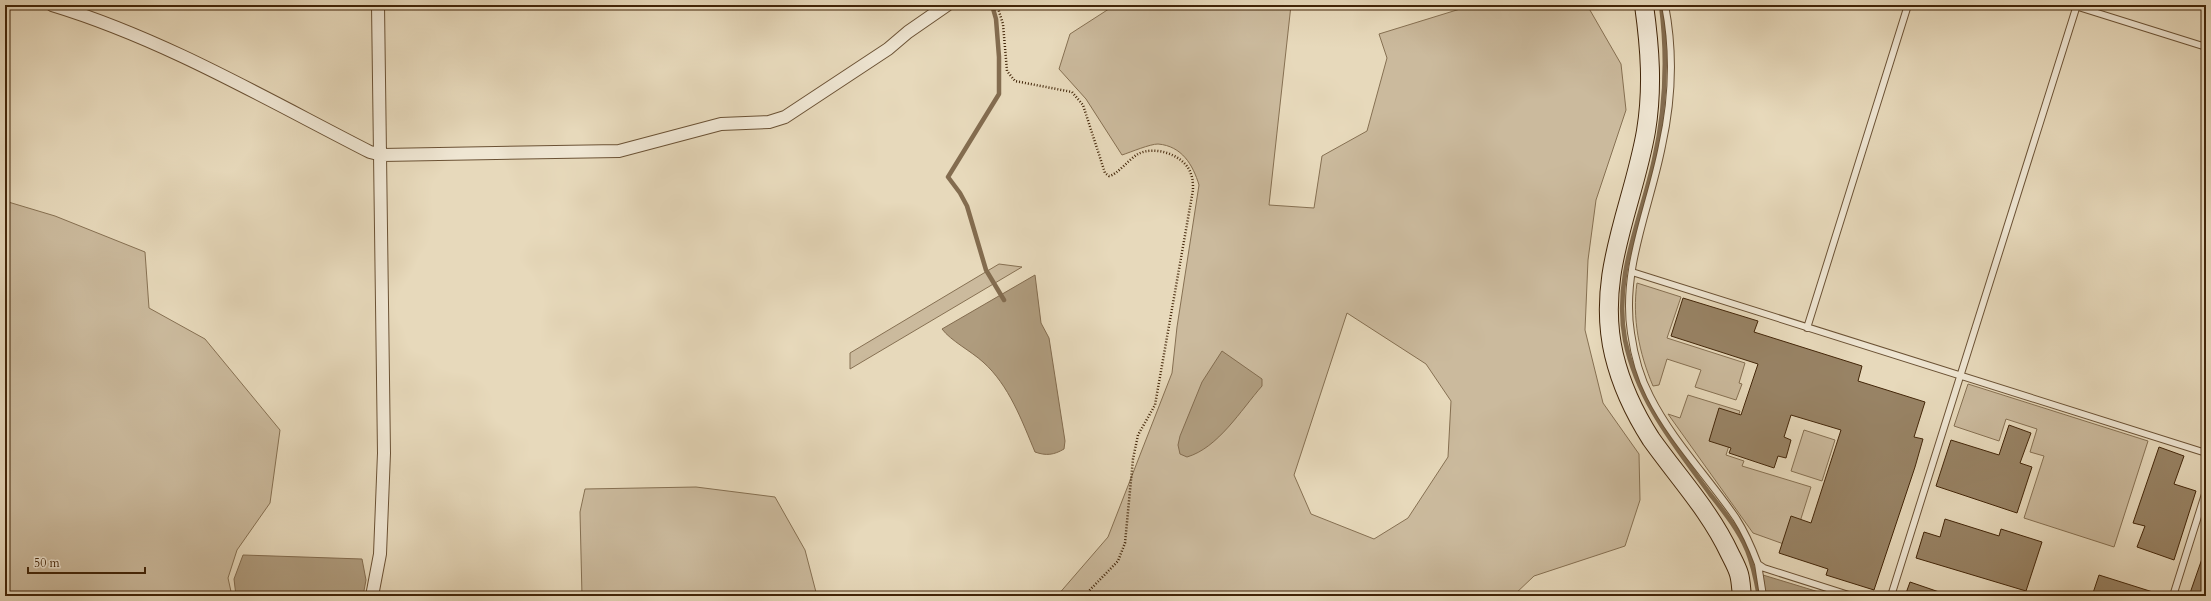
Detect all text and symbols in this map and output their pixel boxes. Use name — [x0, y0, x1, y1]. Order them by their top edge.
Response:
scale bar — [28, 549, 145, 575]
text: 50 m — [34, 555, 61, 571]

